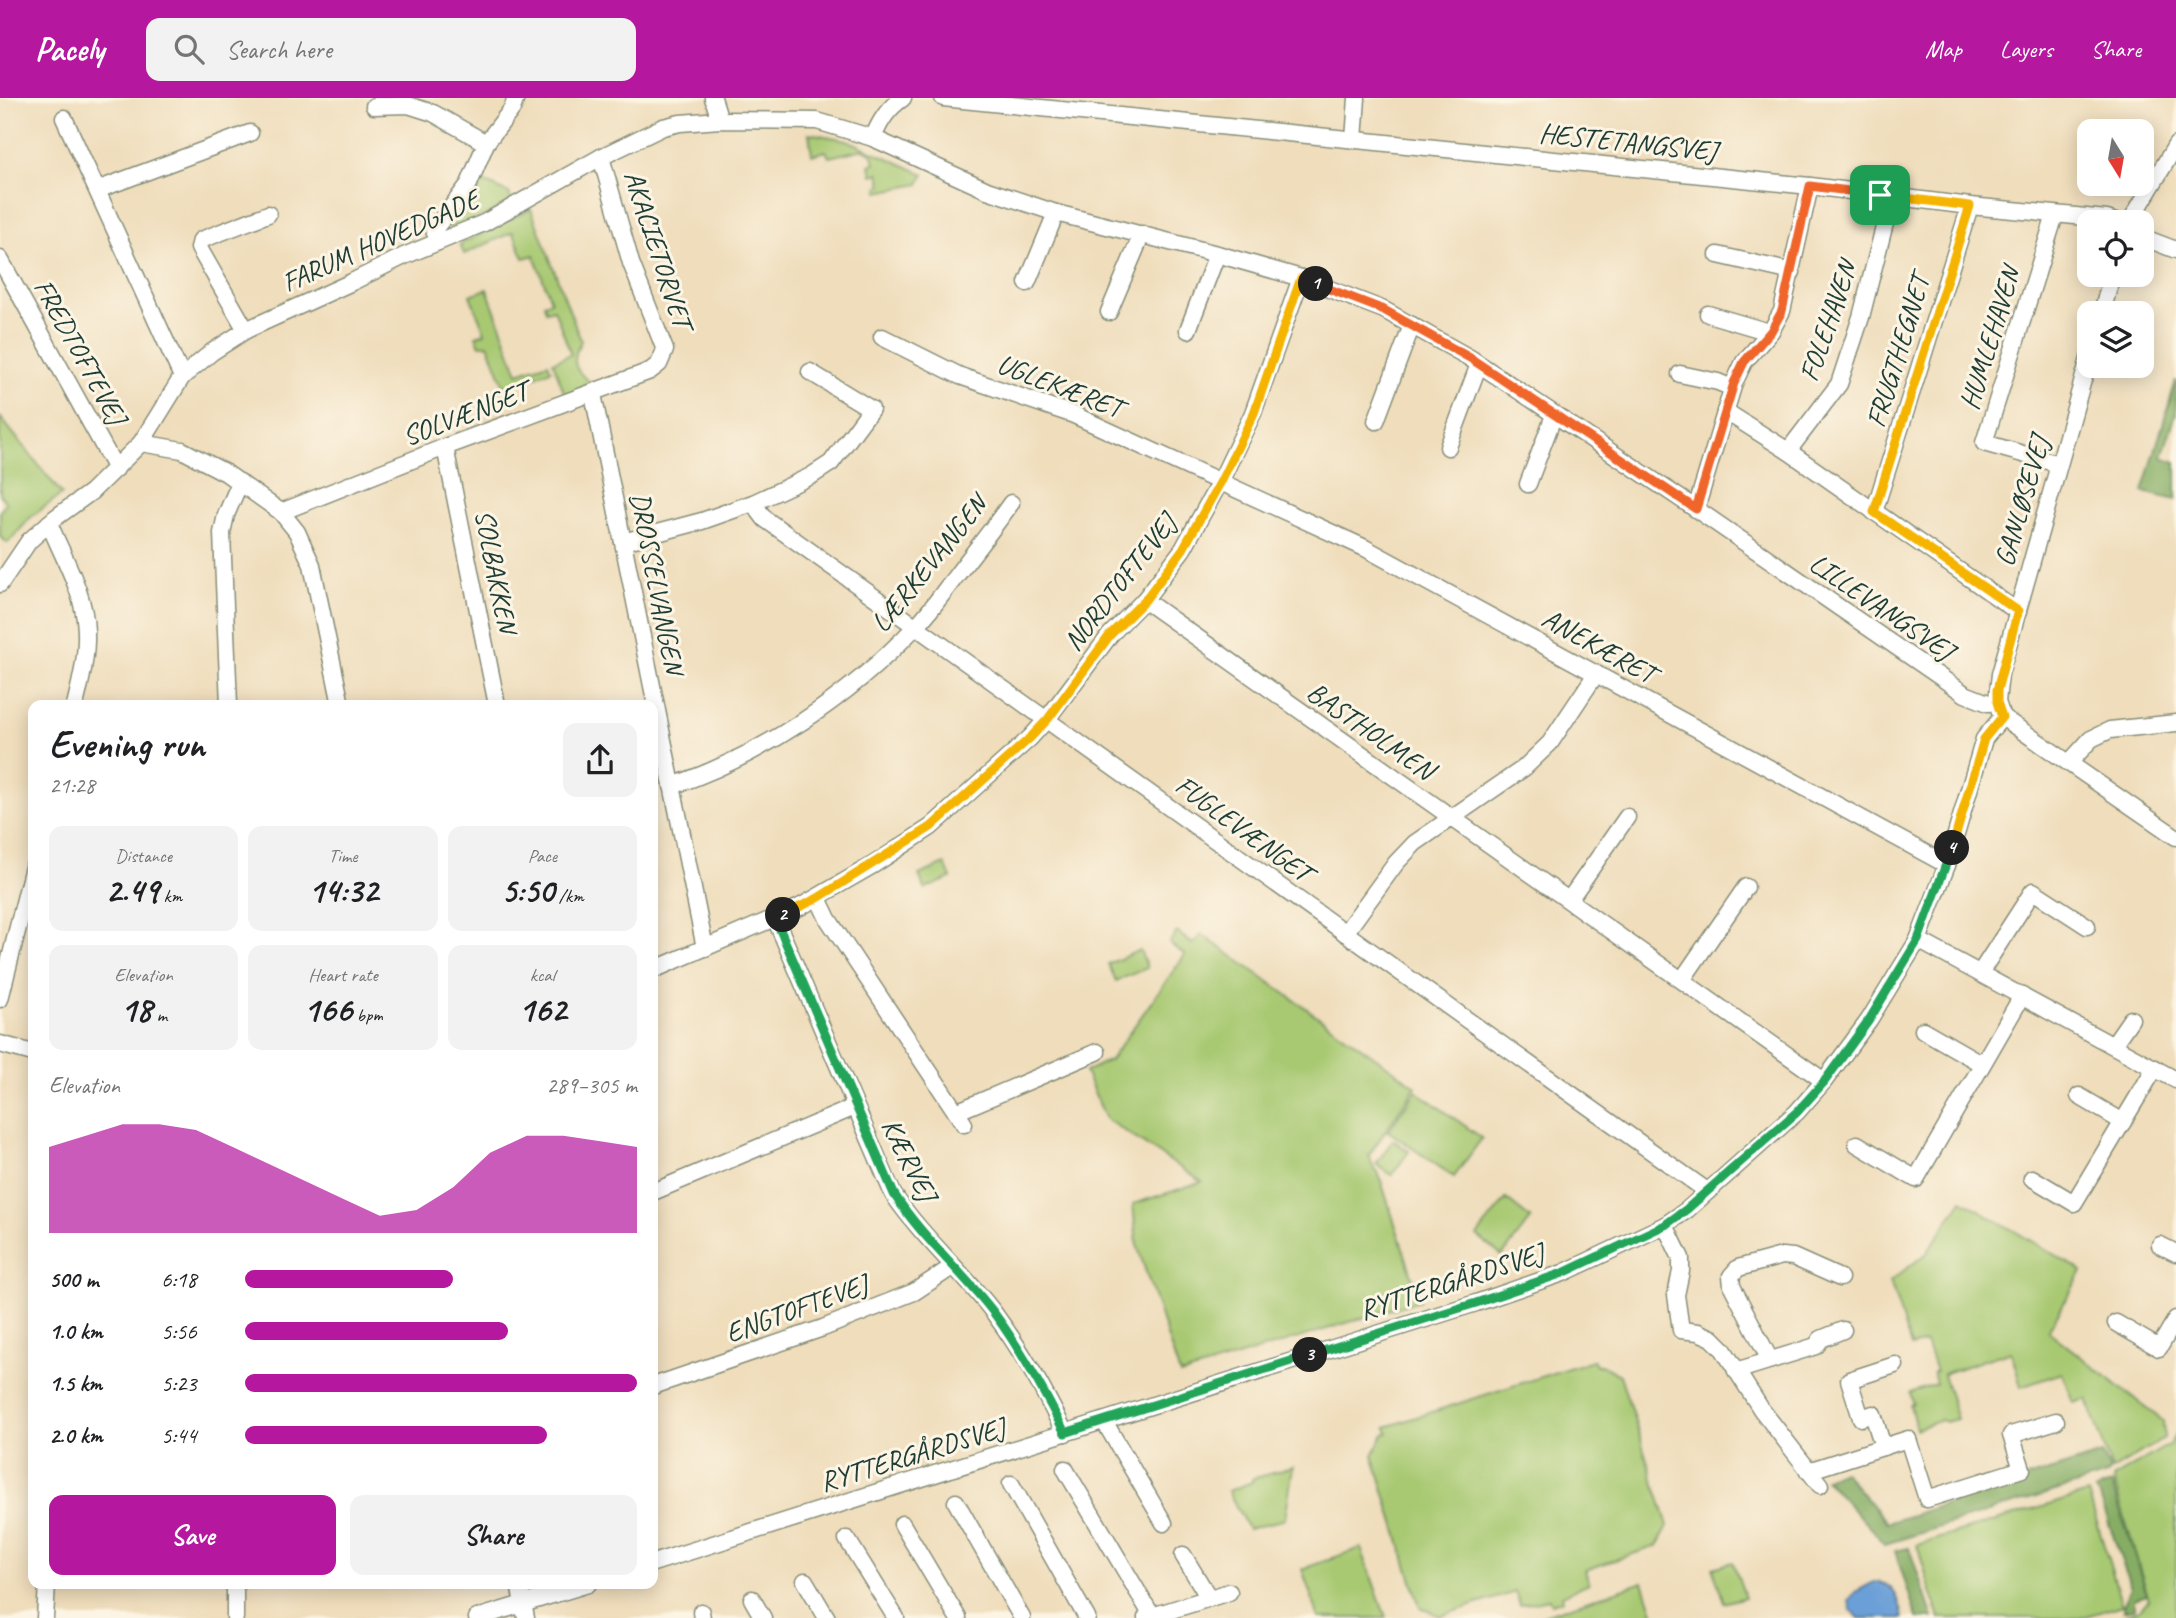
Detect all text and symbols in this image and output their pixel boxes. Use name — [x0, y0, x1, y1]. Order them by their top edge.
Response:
search box — [146, 18, 636, 81]
text: Pacely — [35, 28, 104, 70]
icon: search — [170, 30, 208, 68]
text: Search here — [226, 33, 332, 66]
text: Map — [1925, 34, 1962, 64]
text: Layers — [2000, 34, 2053, 64]
text: Share — [2091, 34, 2141, 64]
street label: HESTETANGSVEJ — [1538, 115, 1723, 169]
north arrow — [2077, 119, 2154, 196]
map controls — [2077, 119, 2154, 378]
pin — [1850, 165, 1910, 225]
street label: AKACIETORVET — [617, 166, 703, 339]
icon: arrive — [1861, 176, 1899, 214]
street label: FARUM HOVEDGADE — [276, 180, 488, 300]
button: locate — [2077, 210, 2154, 287]
street label: FOLEHAVEN — [1791, 253, 1866, 386]
street label: HUMLEHAVEN — [1951, 259, 2029, 414]
street label: FRUGTHEGNET — [1858, 264, 1939, 431]
pin: 1 — [1298, 266, 1334, 302]
text: 1 — [1311, 271, 1320, 295]
street label: FREDTOFTEVEJ — [26, 273, 137, 434]
button: layers — [2077, 301, 2154, 378]
street label: UGLEKÆRET — [992, 346, 1134, 428]
street label: SOLVÆNGET — [397, 371, 540, 453]
street label: GANLØSEVEJ — [1986, 428, 2058, 570]
street label: LÆRKEVANGEN — [863, 485, 997, 639]
street label: DROSSELVANGEN — [623, 489, 693, 681]
street label: NORDTOFTEVEJ — [1055, 504, 1186, 658]
street label: SOLBAKKEN — [467, 507, 526, 640]
street label: LILLEVANGSVEJ — [1803, 545, 1964, 670]
street label: ANEKÆRET — [1536, 600, 1668, 694]
street label: BASTHOLMEN — [1300, 674, 1444, 789]
text: Evening run — [49, 721, 205, 768]
button: share — [563, 723, 637, 797]
street label: FUGLEVÆNGET — [1169, 767, 1325, 894]
text: 21:28 — [49, 771, 95, 800]
pin: 4 — [1934, 830, 1969, 866]
text: 4 — [1947, 835, 1956, 859]
text: Distance — [115, 844, 172, 868]
text: Time — [328, 844, 358, 868]
text: Pace — [528, 844, 557, 868]
text: 2.49 — [105, 868, 159, 913]
text: 14:32 — [308, 868, 378, 913]
text: 5:50 — [501, 868, 554, 913]
text: km — [159, 884, 182, 908]
text: /km — [554, 884, 584, 908]
pin: 2 — [766, 898, 800, 932]
text: 2 — [778, 902, 787, 926]
text: Elevation — [114, 963, 173, 987]
text: Heart rate — [308, 963, 378, 987]
text: kcal — [530, 963, 555, 987]
text: 18 — [120, 987, 152, 1032]
text: 166 — [303, 987, 352, 1032]
text: 162 — [518, 987, 566, 1032]
text: m — [152, 1003, 167, 1027]
text: bpm — [352, 1003, 383, 1027]
text: Elevation — [49, 1071, 120, 1100]
text: 289–305 m — [546, 1071, 637, 1100]
street label: KÆRVEJ — [874, 1112, 947, 1210]
street label: RYTTERGÅRDSVEJ — [1355, 1234, 1552, 1328]
text: 500 m — [49, 1265, 98, 1294]
text: 6:18 — [161, 1265, 197, 1294]
street label: ENGTOFTEVEJ — [720, 1265, 876, 1350]
text: 1.0 km — [49, 1317, 103, 1346]
text: 5:56 — [161, 1317, 197, 1346]
pin: 3 — [1292, 1338, 1328, 1372]
text: 3 — [1305, 1342, 1314, 1366]
text: 1.5 km — [49, 1369, 102, 1398]
text: 5:23 — [161, 1369, 197, 1398]
street label: RYTTERGÅRDSVEJ — [815, 1408, 1013, 1499]
text: 2.0 km — [49, 1421, 103, 1450]
text: 5:44 — [161, 1421, 197, 1450]
button: Save — [49, 1495, 336, 1575]
button: Share — [350, 1495, 637, 1575]

